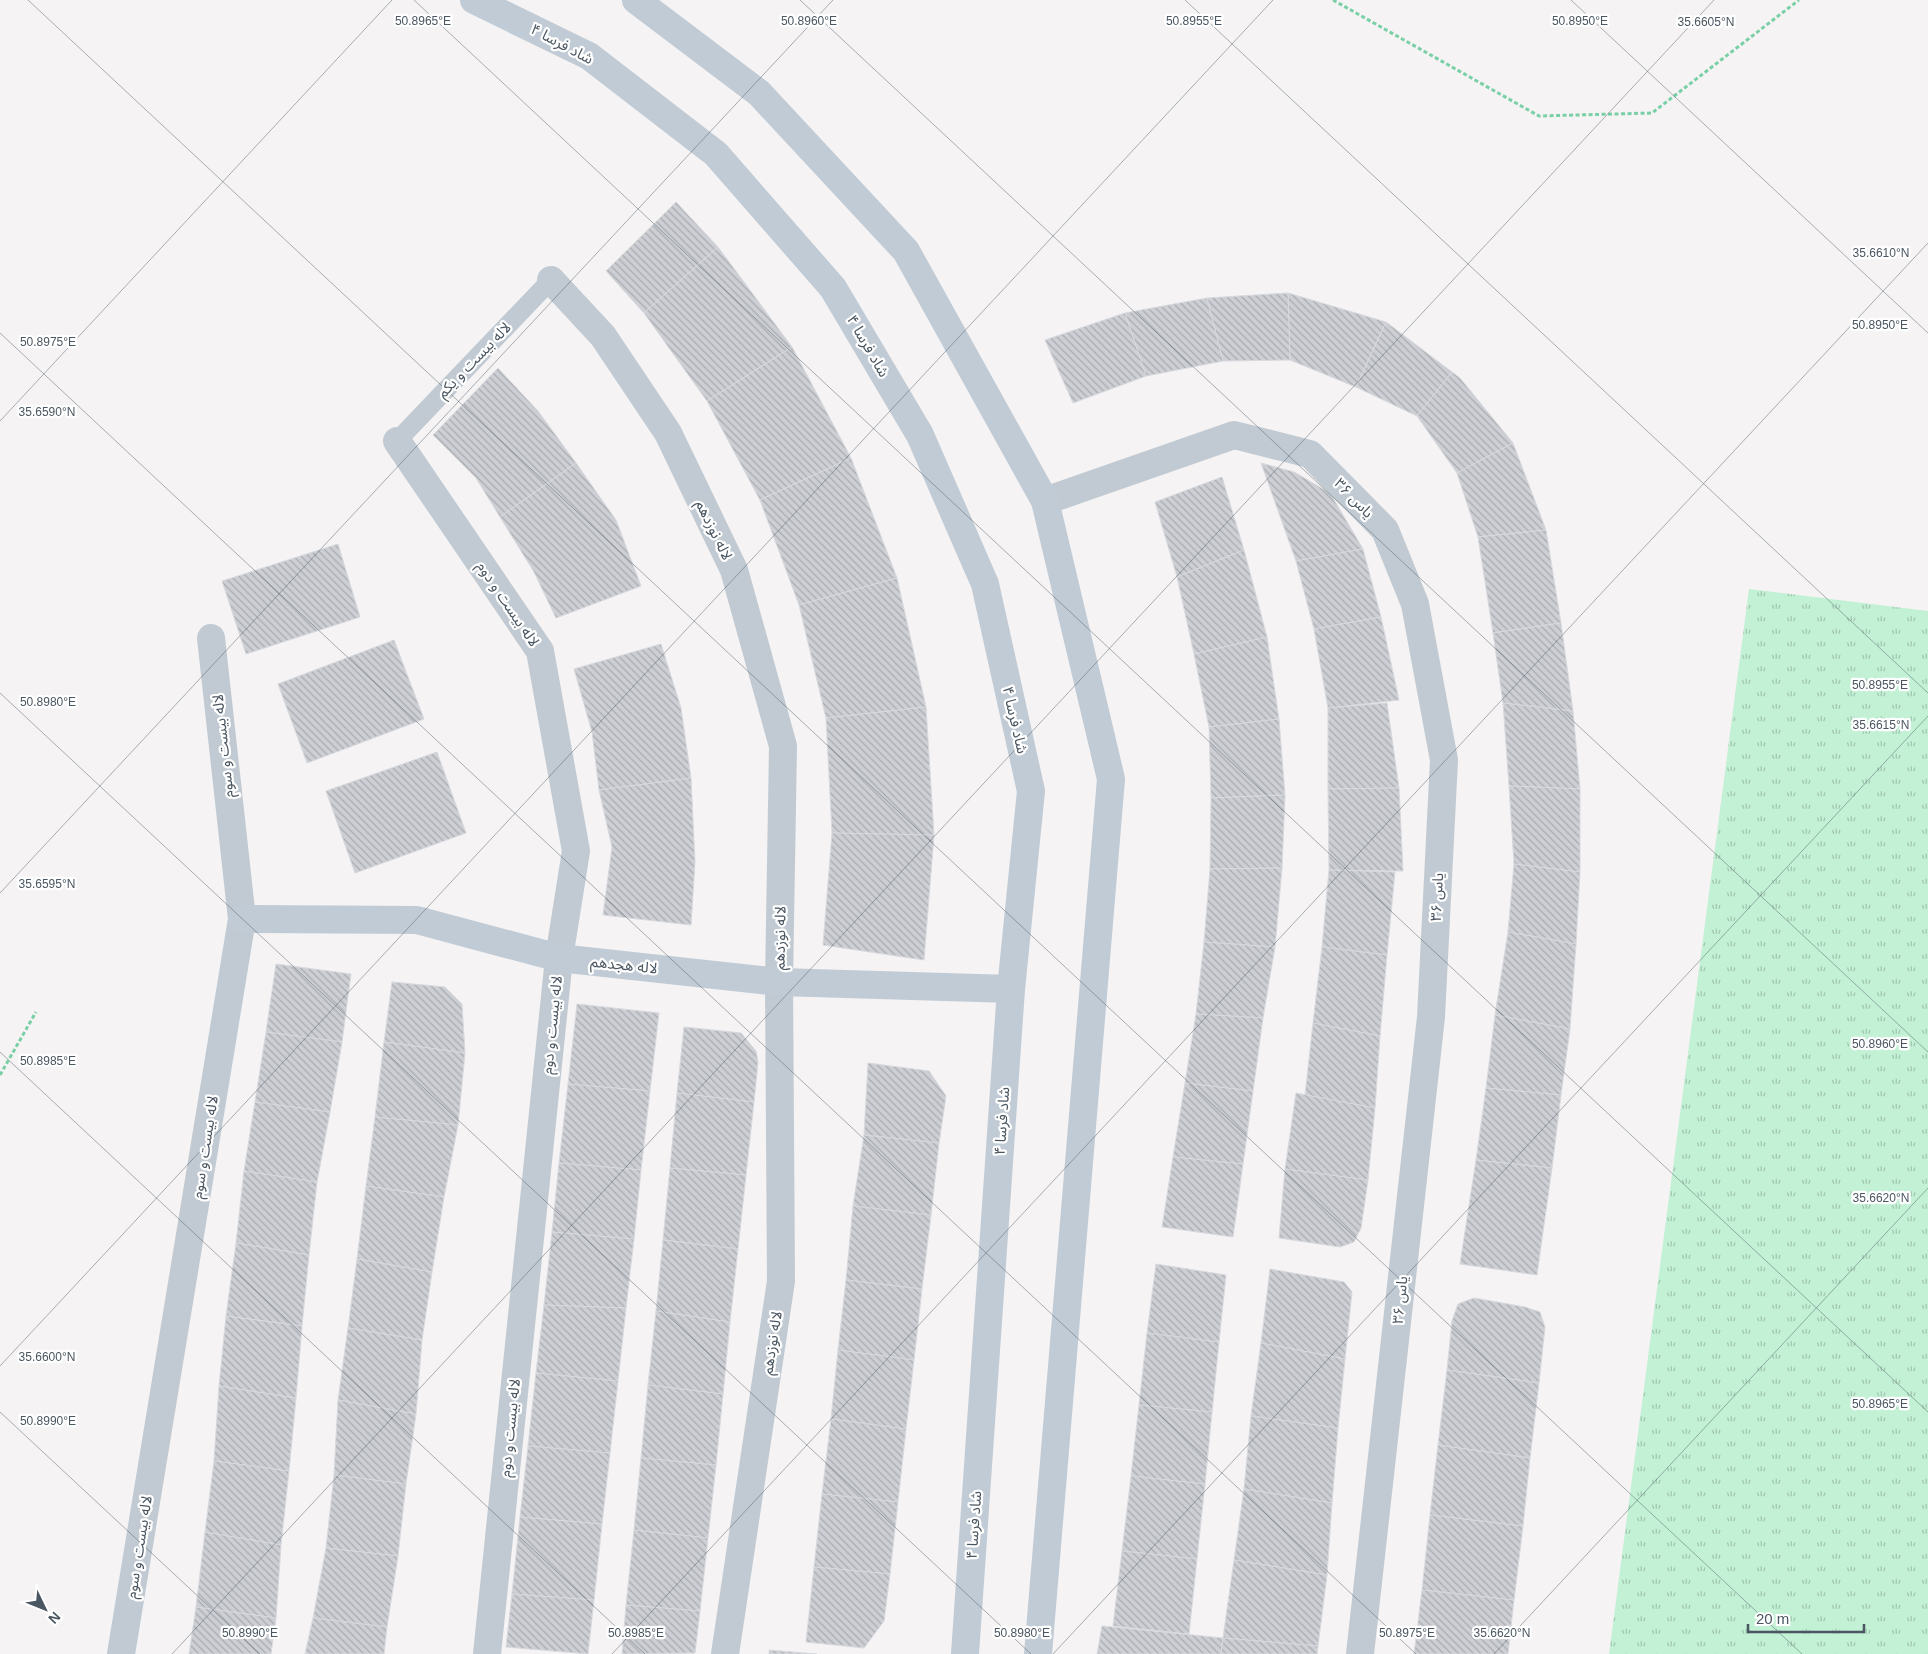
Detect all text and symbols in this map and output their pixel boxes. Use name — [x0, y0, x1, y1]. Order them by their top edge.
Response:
text: 50.8965°E — [395, 14, 451, 28]
text: 50.8960°E — [781, 14, 837, 28]
text: 50.8955°E — [1166, 14, 1222, 28]
text: 50.8950°E — [1552, 14, 1608, 28]
text: 35.6605°N — [1678, 15, 1734, 29]
street label: شاد فرسا ۴ — [528, 20, 597, 68]
text: 35.6610°N — [1853, 246, 1909, 260]
street label: شاد فرسا ۴ — [843, 312, 893, 380]
street label: لاله بیست و یکم — [433, 318, 516, 403]
text: 50.8950°E — [1852, 318, 1908, 332]
text: 50.8975°E — [20, 335, 76, 349]
text: 35.6590°N — [19, 405, 75, 419]
street label: یاس ۳۶ — [1331, 474, 1377, 522]
street label: لاله نوزدهم — [690, 497, 736, 564]
street label: لاله بیست و دوم — [471, 558, 543, 651]
text: 50.8955°E — [1852, 678, 1908, 692]
street label: شاد فرسا ۴ — [999, 685, 1032, 756]
street label: لاله بیست و سوم — [209, 693, 239, 799]
text: 50.8980°E — [20, 695, 76, 709]
text: 35.6615°N — [1853, 718, 1909, 732]
street label: یاس ۳۶ — [1427, 872, 1447, 922]
text: 35.6595°N — [19, 877, 75, 891]
street label: لاله نوزدهم — [770, 906, 792, 970]
street label: لاله هجدهم — [589, 953, 658, 979]
street label: لاله بیست و دوم — [538, 975, 568, 1075]
text: 50.8960°E — [1852, 1037, 1908, 1051]
text: 50.8985°E — [20, 1054, 76, 1068]
street label: شاد فرسا ۴ — [991, 1086, 1013, 1156]
street label: لاله بیست و سوم — [188, 1094, 224, 1200]
text: 35.6620°N — [1853, 1191, 1909, 1205]
street label: یاس ۳۶ — [1389, 1275, 1411, 1325]
street label: لاله نوزدهم — [758, 1310, 788, 1377]
text: 35.6600°N — [19, 1350, 75, 1364]
street label: لاله بیست و دوم — [496, 1378, 526, 1478]
text: 50.8965°E — [1852, 1397, 1908, 1411]
text: 50.8990°E — [20, 1414, 76, 1428]
street label: شاد فرسا ۴ — [963, 1490, 985, 1560]
street label: لاله بیست و سوم — [122, 1494, 158, 1600]
north arrow — [20, 1584, 70, 1634]
scale bar — [1748, 1602, 1864, 1634]
text: N — [45, 1609, 64, 1627]
text: 20 m — [1756, 1610, 1789, 1627]
text: 50.8990°E — [222, 1626, 278, 1640]
text: 50.8985°E — [608, 1626, 664, 1640]
text: 50.8980°E — [994, 1626, 1050, 1640]
text: 50.8975°E — [1379, 1626, 1435, 1640]
text: 35.6620°N — [1474, 1626, 1530, 1640]

